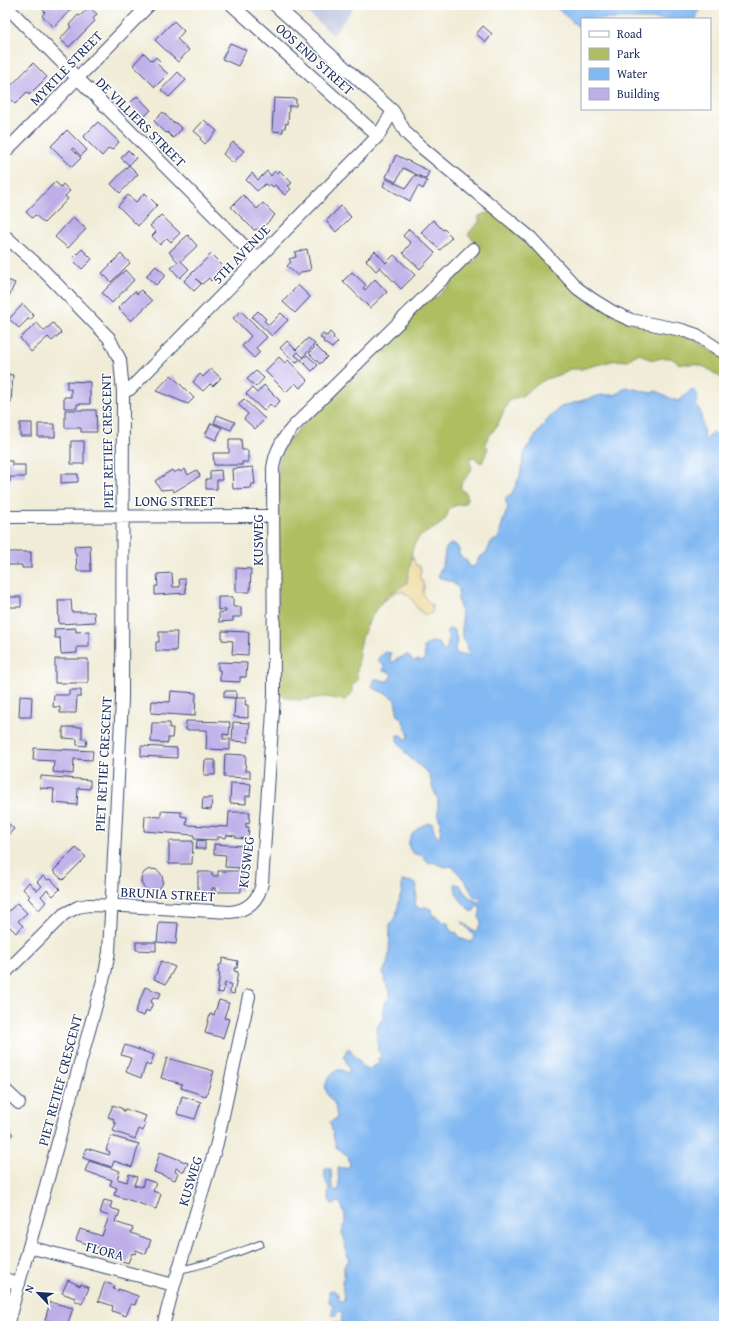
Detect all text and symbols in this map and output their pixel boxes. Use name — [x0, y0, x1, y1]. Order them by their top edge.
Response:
street label: OOS END STREET — [271, 18, 359, 100]
legend — [581, 18, 711, 110]
text: Road — [617, 25, 643, 42]
street label: MYRTLE STREET — [25, 26, 107, 110]
text: Park — [617, 45, 641, 62]
text: Water — [617, 65, 647, 82]
street label: DE VILLIERS STREET — [92, 73, 191, 172]
text: Building — [617, 85, 660, 102]
street label: 5TH AVENUE — [207, 220, 275, 288]
street label: PIET RETIEF CRESCENT — [96, 373, 118, 509]
street label: LONG STREET — [135, 491, 215, 511]
street label: KUSWEG — [248, 514, 268, 566]
street label: PIET RETIEF CRESCENT — [89, 696, 117, 832]
street label: KUSWEG — [233, 835, 259, 889]
street label: BRUNIA STREET — [120, 882, 216, 906]
street label: PIET RETIEF CRESCENT — [33, 1012, 87, 1148]
street label: KUSWEG — [173, 1153, 207, 1209]
street label: FLORA — [84, 1236, 127, 1266]
north arrow — [18, 1273, 58, 1313]
text: N — [20, 1281, 38, 1295]

